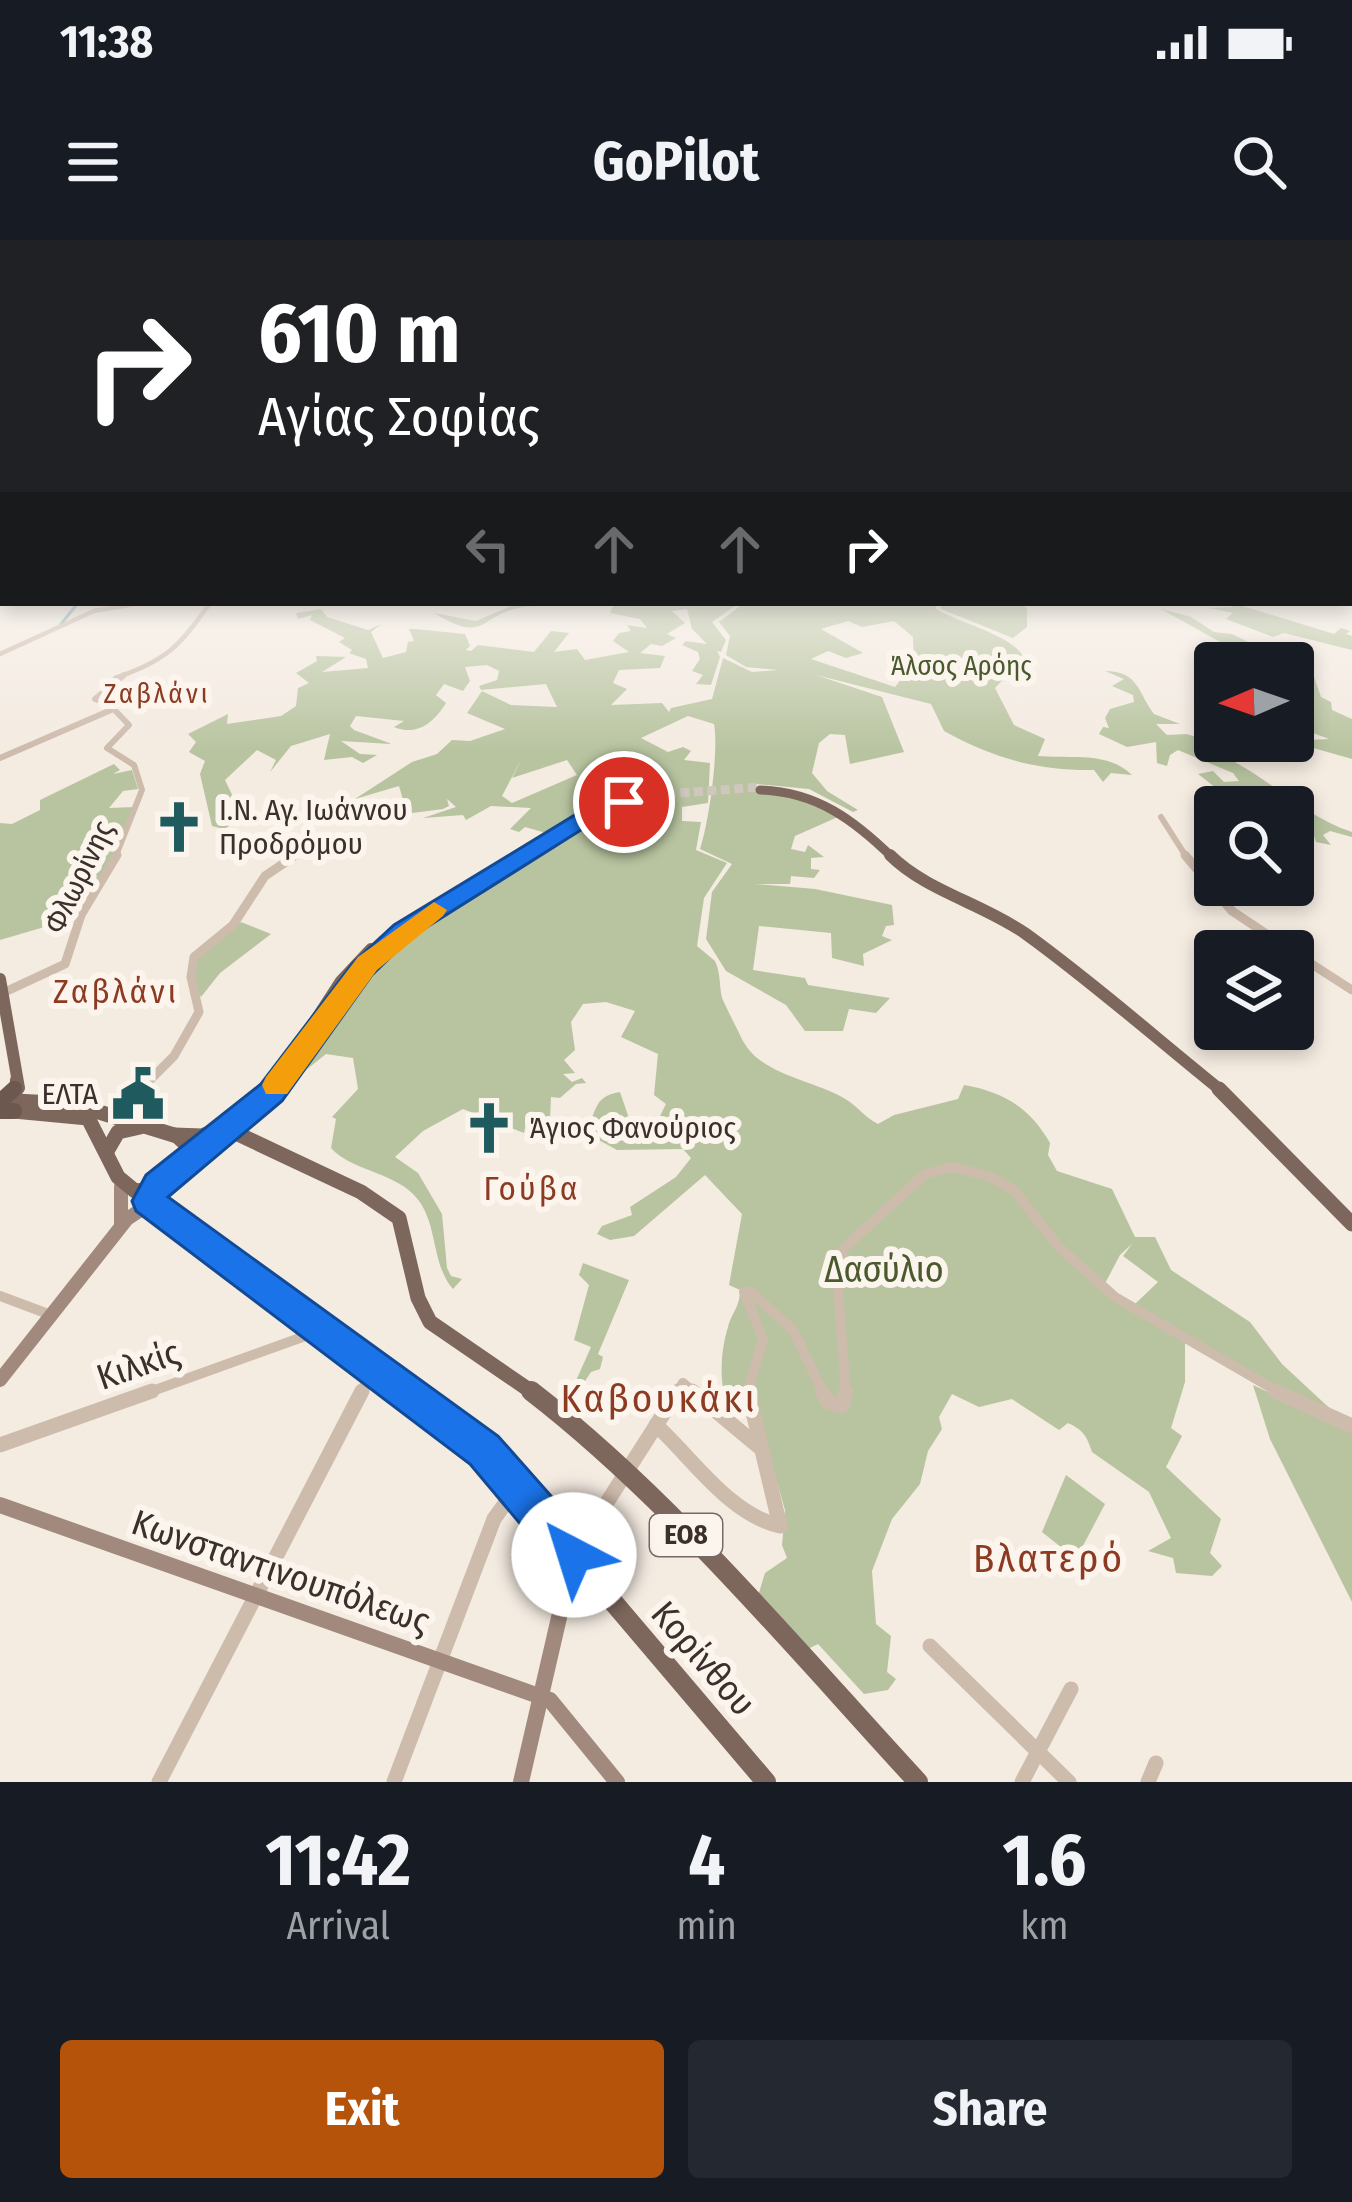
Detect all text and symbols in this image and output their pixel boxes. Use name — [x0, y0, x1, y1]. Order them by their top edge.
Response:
text: 11:38 — [60, 15, 153, 69]
icon: menu — [60, 129, 126, 195]
icon: search — [1226, 129, 1292, 195]
text: GoPilot — [593, 130, 759, 194]
text: 610 m — [258, 283, 461, 384]
icon: right — [60, 288, 216, 444]
text: Αγίας Σοφίας — [258, 385, 540, 449]
icon: left — [455, 516, 521, 582]
icon: ahead — [581, 516, 647, 582]
icon: ahead — [707, 516, 773, 582]
icon: right — [833, 516, 899, 582]
north arrow — [1194, 642, 1314, 762]
map controls — [1194, 642, 1314, 1050]
park label: Άλσος Αρόης — [890, 650, 1032, 682]
district label: Ζαβλάνι — [103, 678, 211, 710]
pin — [573, 751, 675, 853]
icon: arrive — [591, 769, 657, 835]
button: search — [1194, 786, 1314, 906]
place label: Ι.Ν. Αγ. Ιωάννου Προδρόμου — [219, 792, 408, 862]
church icon: Ι.Ν. Αγ. Ιωάννου Προδρόμου — [150, 798, 208, 856]
street label: Φλωρίνης — [36, 815, 122, 939]
button: layers — [1194, 930, 1314, 1050]
district label: Ζαβλάνι — [53, 972, 179, 1012]
public building icon: ΕΛΤΑ — [109, 1065, 167, 1123]
place label: ΕΛΤΑ — [41, 1076, 98, 1112]
church icon: Άγιος Φανούριος — [460, 1099, 518, 1157]
place label: Άγιος Φανούριος — [529, 1110, 736, 1146]
district label: Γούβα — [484, 1169, 580, 1209]
park label: Δασύλιο — [824, 1248, 944, 1292]
street label: Κιλκίς — [91, 1330, 186, 1400]
district label: Καβουκάκι — [560, 1376, 758, 1422]
position arrow — [511, 1492, 637, 1618]
street label: Κωνσταντινουπόλεως — [126, 1500, 435, 1644]
road number: ΕΟ8 — [650, 1514, 722, 1556]
district label: Βλατερό — [973, 1536, 1125, 1582]
street label: Κορίνθου — [642, 1593, 765, 1725]
text: 11:42 — [266, 1818, 411, 1904]
text: 4 — [688, 1818, 725, 1904]
text: 1.6 — [1003, 1818, 1086, 1904]
text: Arrival — [287, 1903, 390, 1949]
text: min — [677, 1903, 737, 1949]
text: km — [1020, 1903, 1069, 1949]
button: Exit — [60, 2040, 664, 2178]
button: Share — [688, 2040, 1292, 2178]

